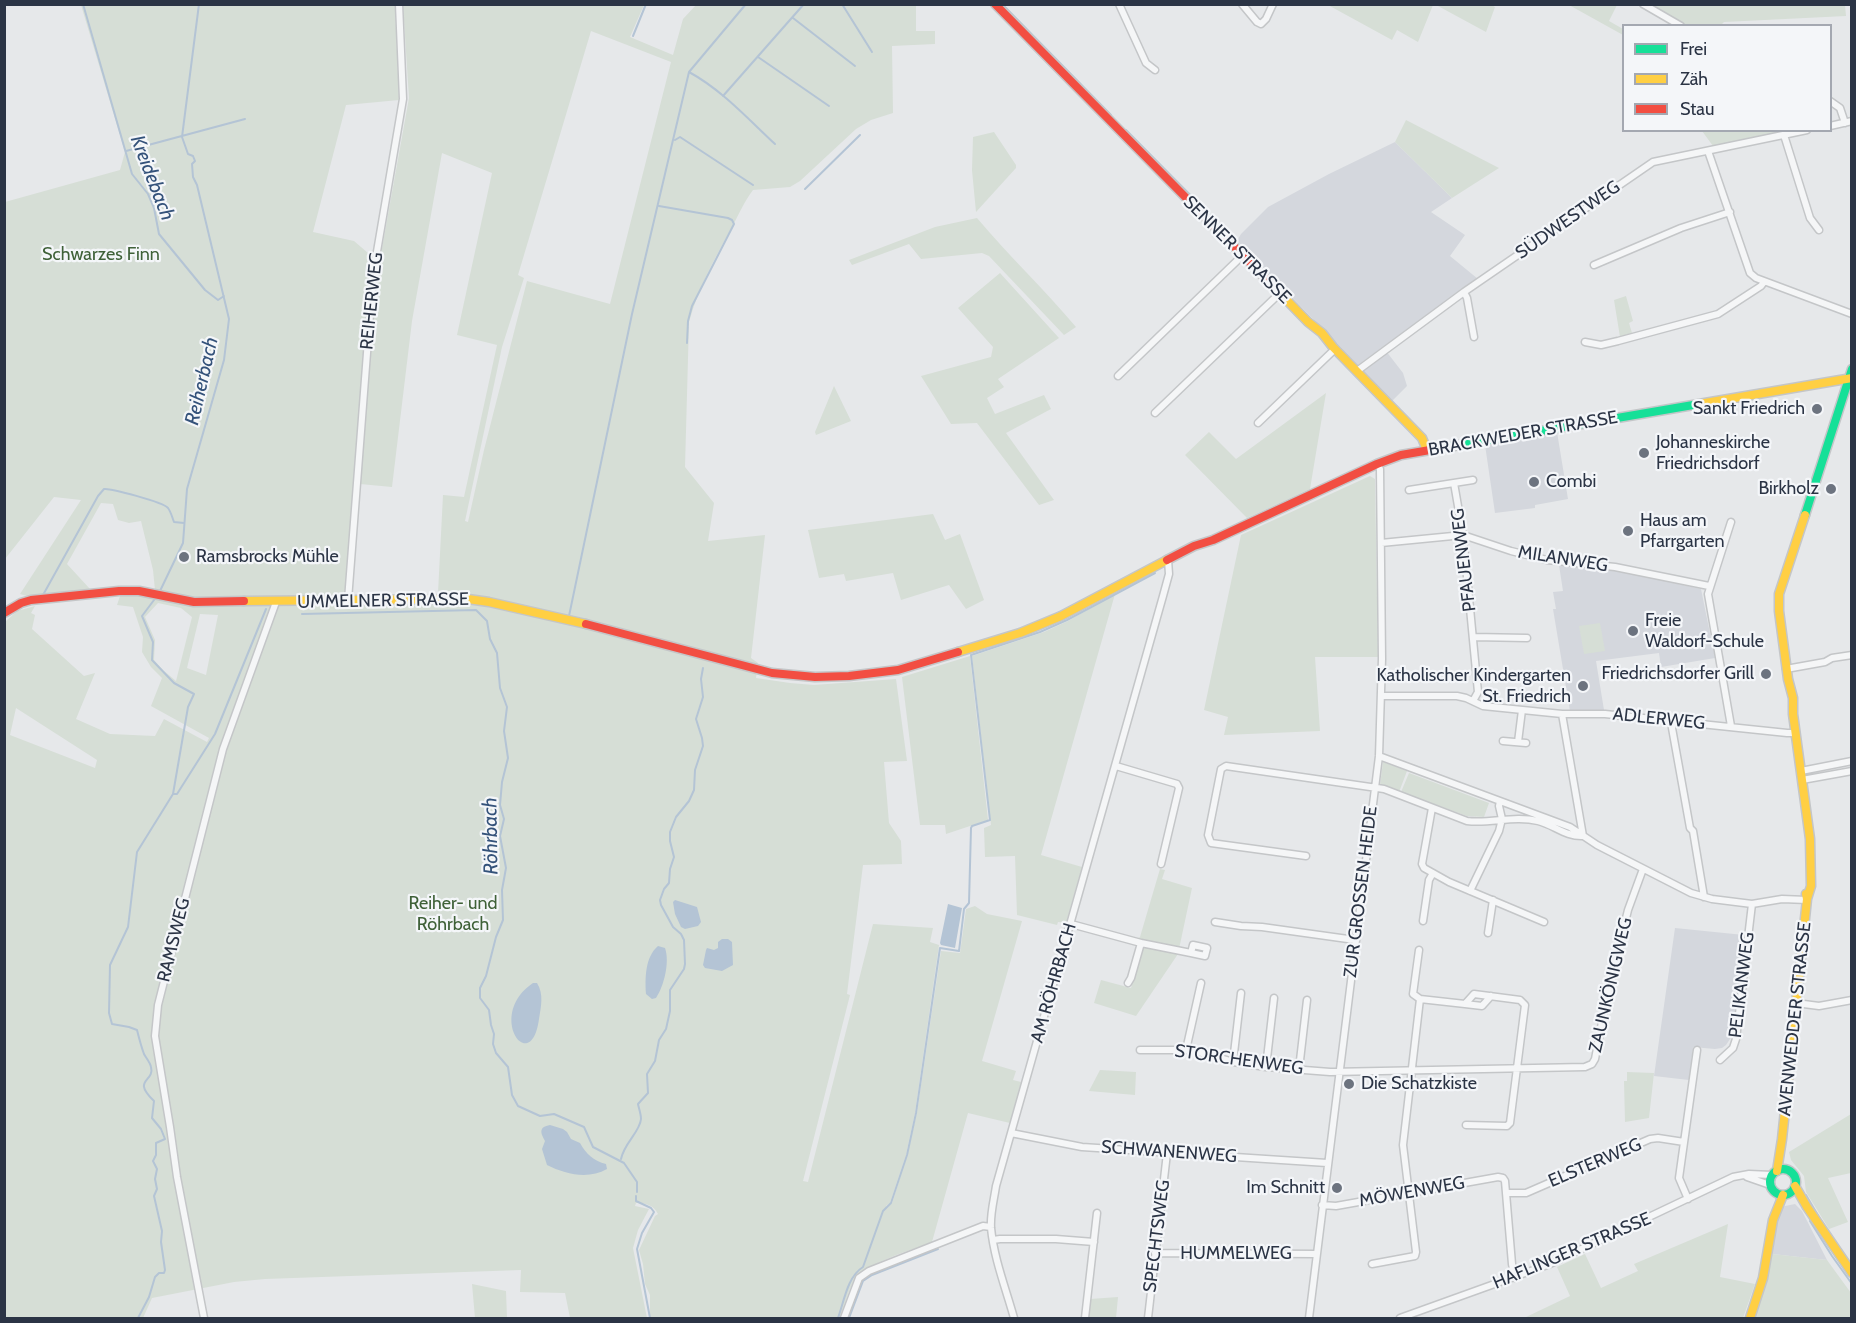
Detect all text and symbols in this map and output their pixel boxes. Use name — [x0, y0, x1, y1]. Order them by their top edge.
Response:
legend — [1622, 24, 1832, 132]
text: Frei — [1680, 38, 1707, 60]
text: Zäh — [1680, 68, 1708, 90]
text: Stau — [1680, 98, 1714, 120]
water label: Kreidebach — [125, 132, 179, 224]
street label: SÜDWESTWEG — [1512, 176, 1624, 264]
street label: SENNER STRASSE — [1179, 192, 1295, 308]
park label: Schwarzes Finn — [42, 244, 160, 266]
street label: REIHERWEG — [356, 251, 388, 351]
water label: Reiherbach — [180, 335, 224, 427]
place label: Sankt Friedrich — [1693, 398, 1805, 420]
marker: Sankt Friedrich — [1810, 402, 1824, 416]
street label: BRACKWEDER STRASSE — [1427, 407, 1619, 461]
place label: Johanneskirche Friedrichsdorf — [1656, 432, 1770, 474]
marker: Johanneskirche Friedrichsdorf — [1637, 446, 1651, 460]
place label: Combi — [1546, 471, 1596, 493]
marker: Combi — [1527, 475, 1541, 489]
place label: Birkholz — [1758, 478, 1819, 500]
marker: Birkholz — [1824, 482, 1838, 496]
street label: PFAUENWEG — [1447, 507, 1481, 613]
place label: Haus am Pfarrgarten — [1640, 510, 1725, 552]
marker: Haus am Pfarrgarten — [1621, 524, 1635, 538]
street label: MILANWEG — [1516, 541, 1610, 577]
place label: Ramsbrocks Mühle — [196, 546, 339, 568]
marker: Ramsbrocks Mühle — [177, 550, 191, 564]
street label: UMMELNER STRASSE — [297, 589, 469, 613]
place label: Freie Waldorf-Schule — [1645, 610, 1764, 652]
marker: Freie Waldorf-Schule — [1626, 624, 1640, 638]
place label: Friedrichsdorfer Grill — [1602, 663, 1754, 685]
place label: Katholischer Kindergarten St. Friedrich — [1376, 665, 1571, 708]
marker: Friedrichsdorfer Grill — [1759, 667, 1773, 681]
marker: Katholischer Kindergarten St. Friedrich — [1576, 679, 1590, 693]
street label: ADLERWEG — [1612, 703, 1706, 735]
water label: Röhrbach — [478, 797, 504, 875]
street label: ZUR GROSSEN HEIDE — [1340, 805, 1382, 979]
park label: Reiher- und Röhrbach — [409, 893, 497, 936]
street label: RAMSWEG — [153, 896, 195, 984]
street label: ZAUNKÖNIGWEG — [1585, 915, 1637, 1055]
street label: AM RÖHRBACH — [1027, 921, 1081, 1045]
street label: AVENWEDDER STRASSE — [1774, 921, 1816, 1117]
street label: PELIKANWEG — [1725, 931, 1759, 1039]
street label: STORCHENWEG — [1173, 1040, 1305, 1080]
place label: Die Schatzkiste — [1361, 1073, 1477, 1095]
marker: Die Schatzkiste — [1342, 1077, 1356, 1091]
street label: ELSTERWEG — [1545, 1134, 1645, 1192]
street label: SCHWANENWEG — [1100, 1136, 1238, 1168]
street label: MÖWENWEG — [1358, 1172, 1466, 1212]
place label: Im Schnitt — [1246, 1177, 1325, 1199]
street label: SPECHTSWEG — [1139, 1178, 1175, 1294]
marker: Im Schnitt — [1330, 1181, 1344, 1195]
street label: HAFLINGER STRASSE — [1490, 1208, 1654, 1294]
street label: HUMMELWEG — [1180, 1243, 1292, 1265]

